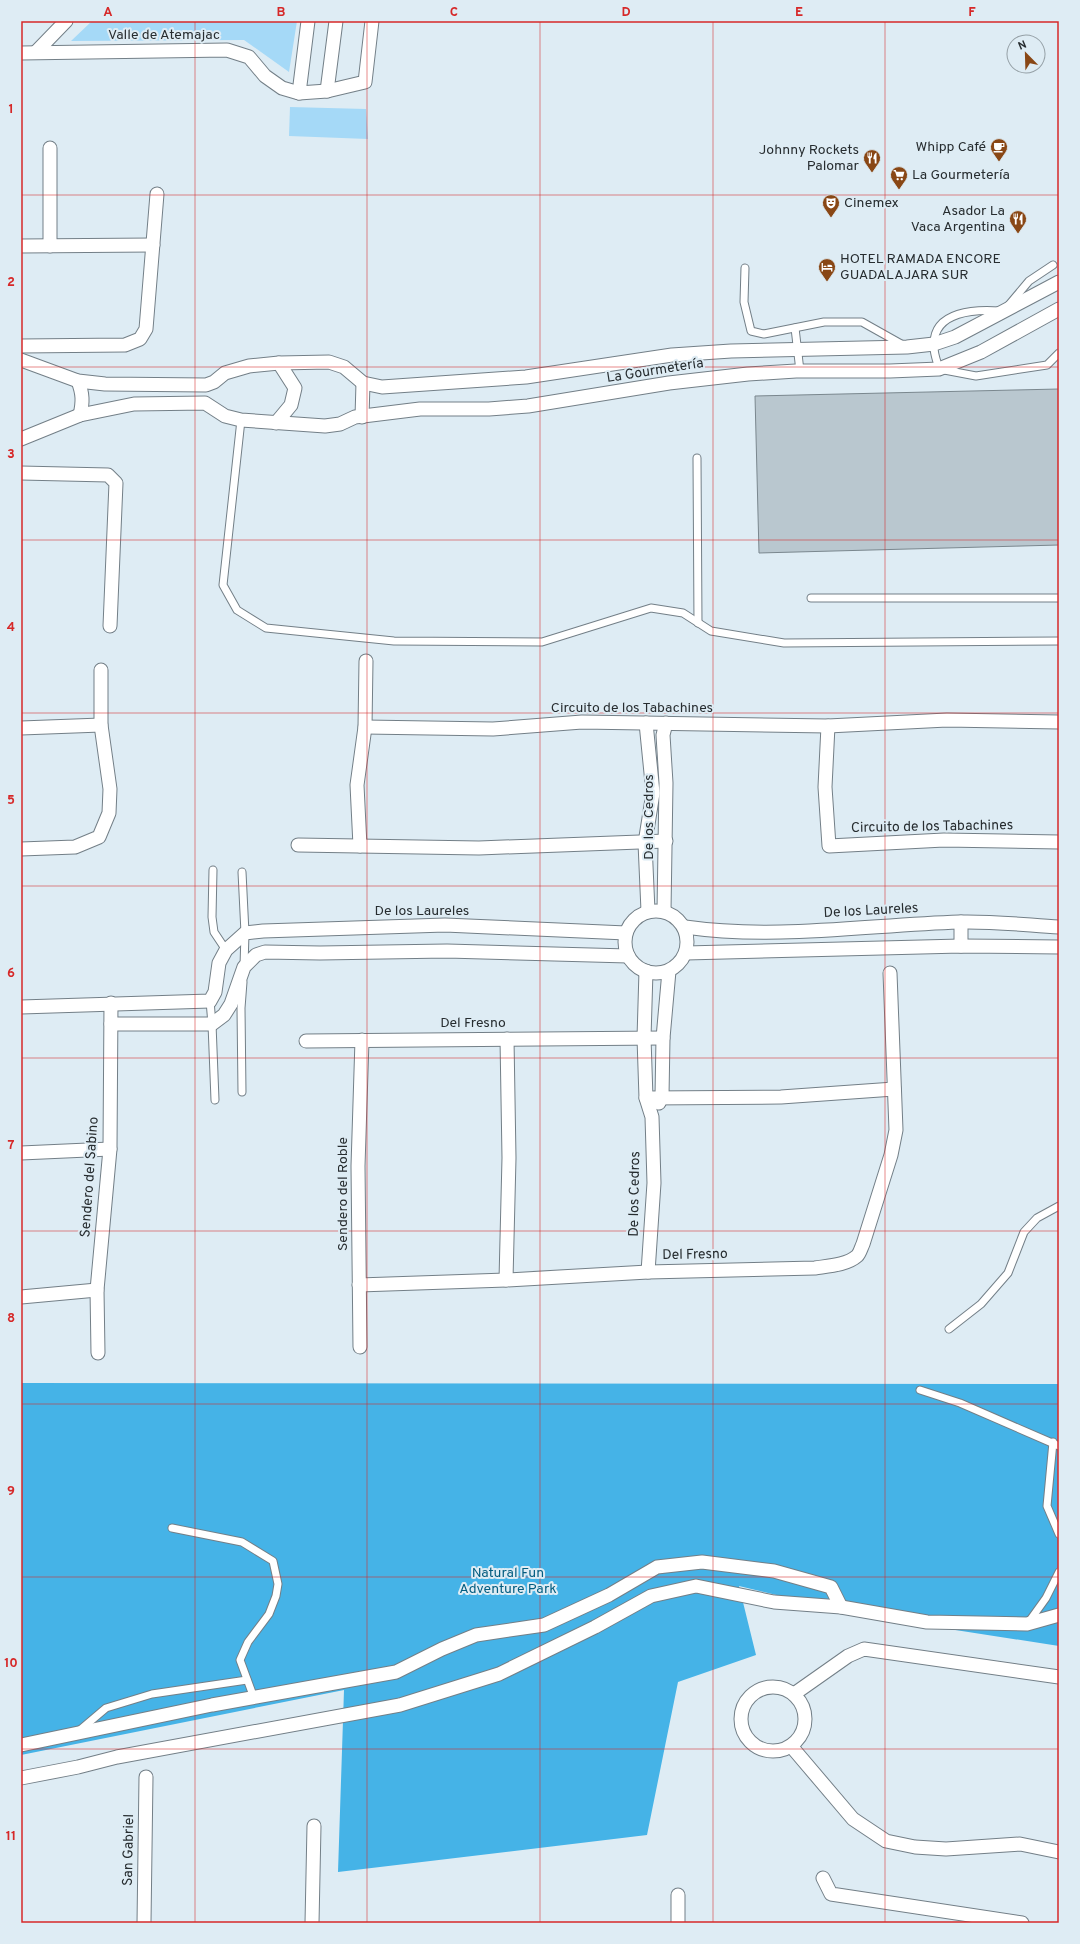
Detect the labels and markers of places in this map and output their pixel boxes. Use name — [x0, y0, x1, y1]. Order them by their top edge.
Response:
cafe icon: Whipp Café — [989, 137, 1009, 162]
place label: Whipp Café — [915, 139, 986, 156]
place label: Johnny Rockets Palomar — [759, 142, 860, 175]
restaurant icon: Johnny Rockets Palomar — [862, 148, 882, 173]
supermarket icon: La Gourmetería — [889, 165, 909, 190]
place label: La Gourmetería — [912, 167, 1010, 184]
theatre icon: Cinemex — [821, 193, 841, 218]
place label: Cinemex — [844, 195, 899, 212]
place label: Asador La Vaca Argentina — [911, 203, 1005, 236]
restaurant icon: Asador La Vaca Argentina — [1008, 209, 1028, 234]
place label: HOTEL RAMADA ENCORE GUADALAJARA SUR — [840, 251, 1001, 284]
hotel icon: HOTEL RAMADA ENCORE GUADALAJARA SUR — [817, 257, 837, 282]

